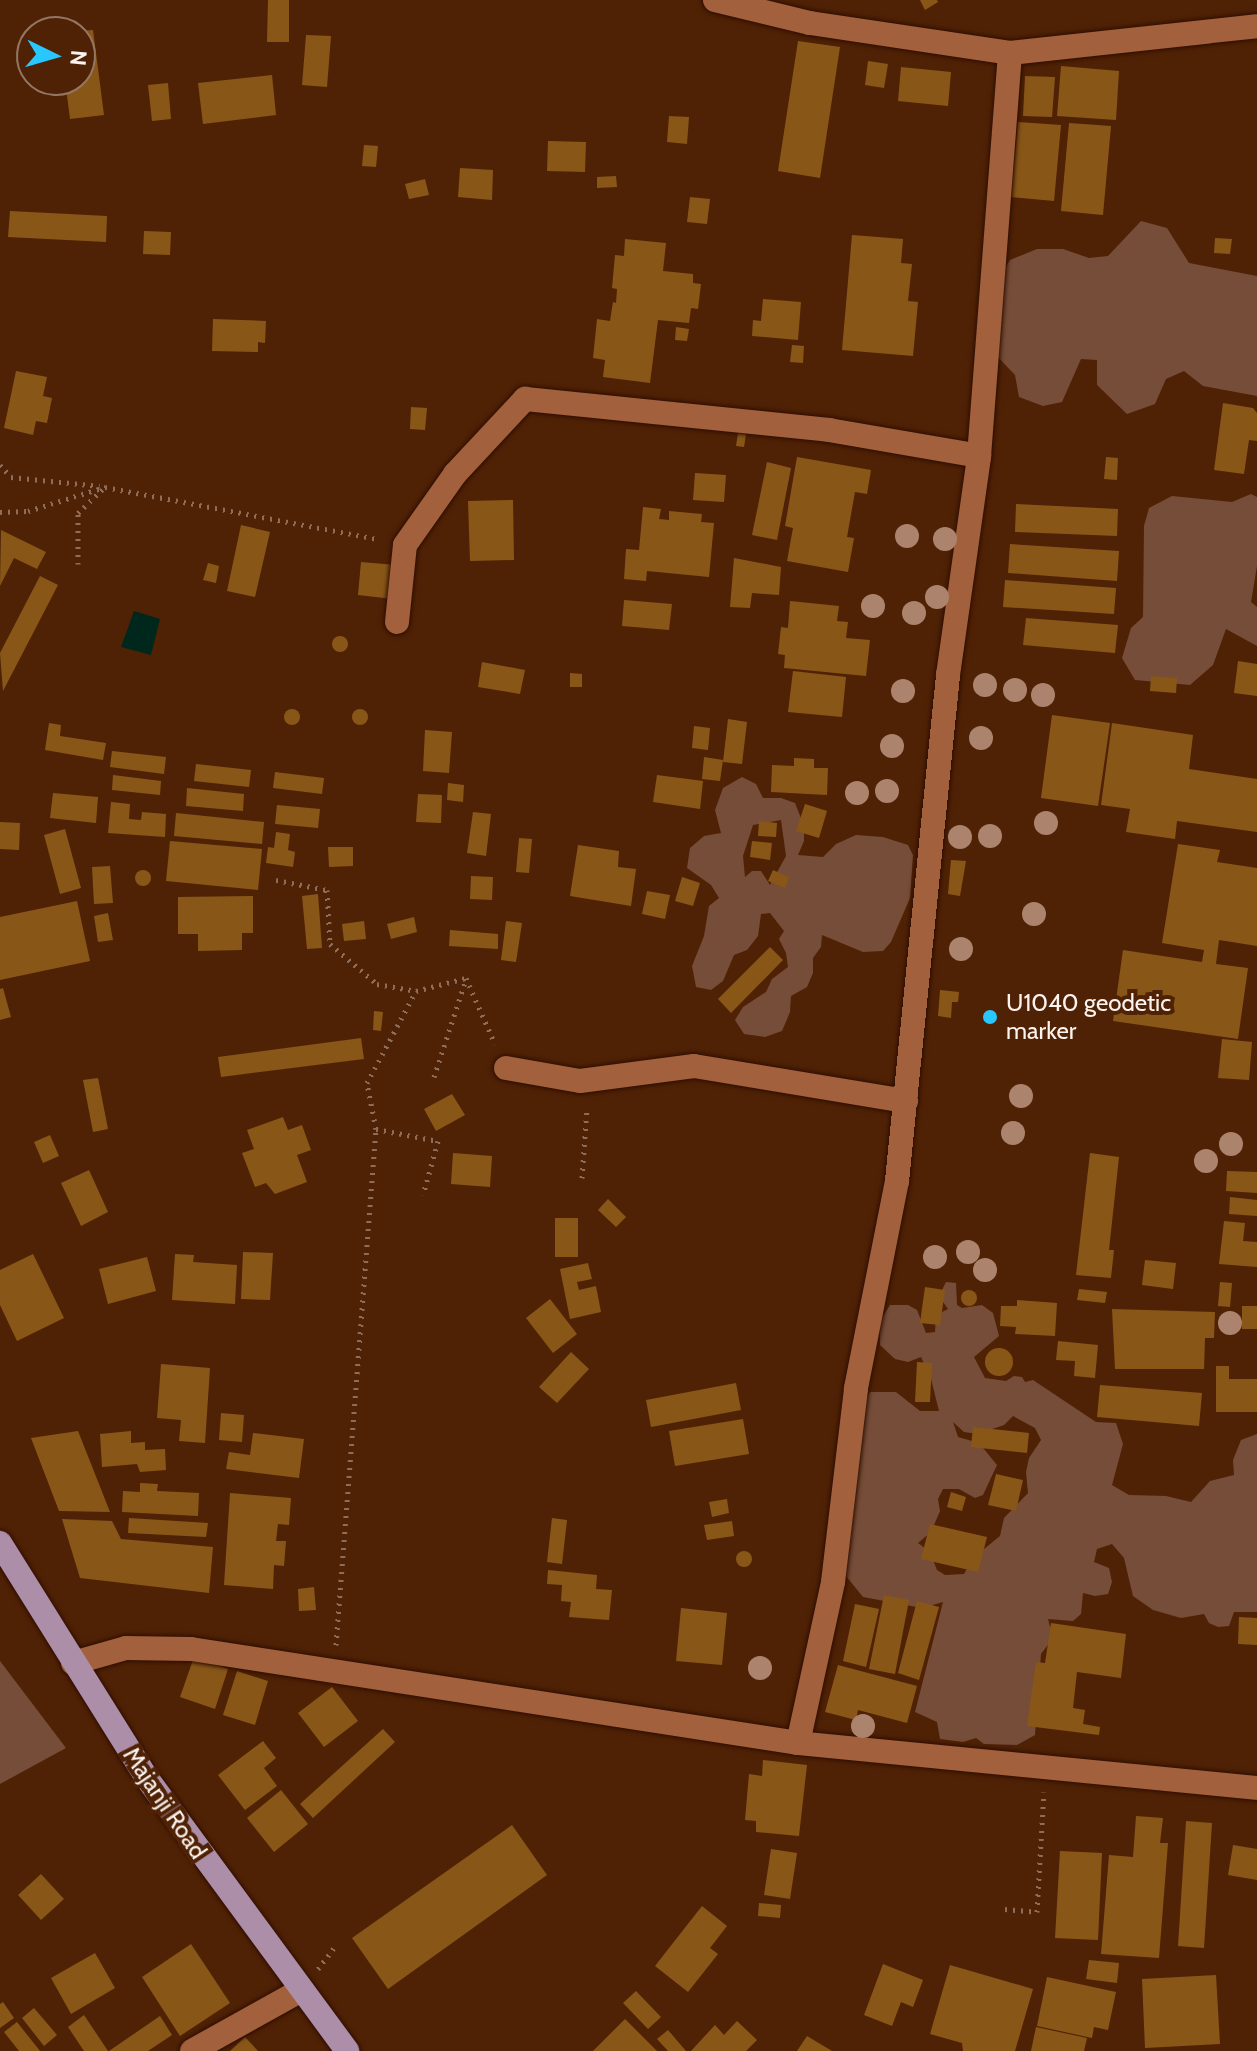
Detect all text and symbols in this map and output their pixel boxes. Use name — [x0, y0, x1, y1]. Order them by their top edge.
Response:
north arrow — [16, 16, 96, 96]
text: N — [64, 49, 93, 67]
place label: U1040 geodetic marker — [1006, 989, 1171, 1045]
marker: U1040 geodetic marker — [981, 1008, 999, 1026]
street label: Majanji Road — [117, 1742, 213, 1864]

